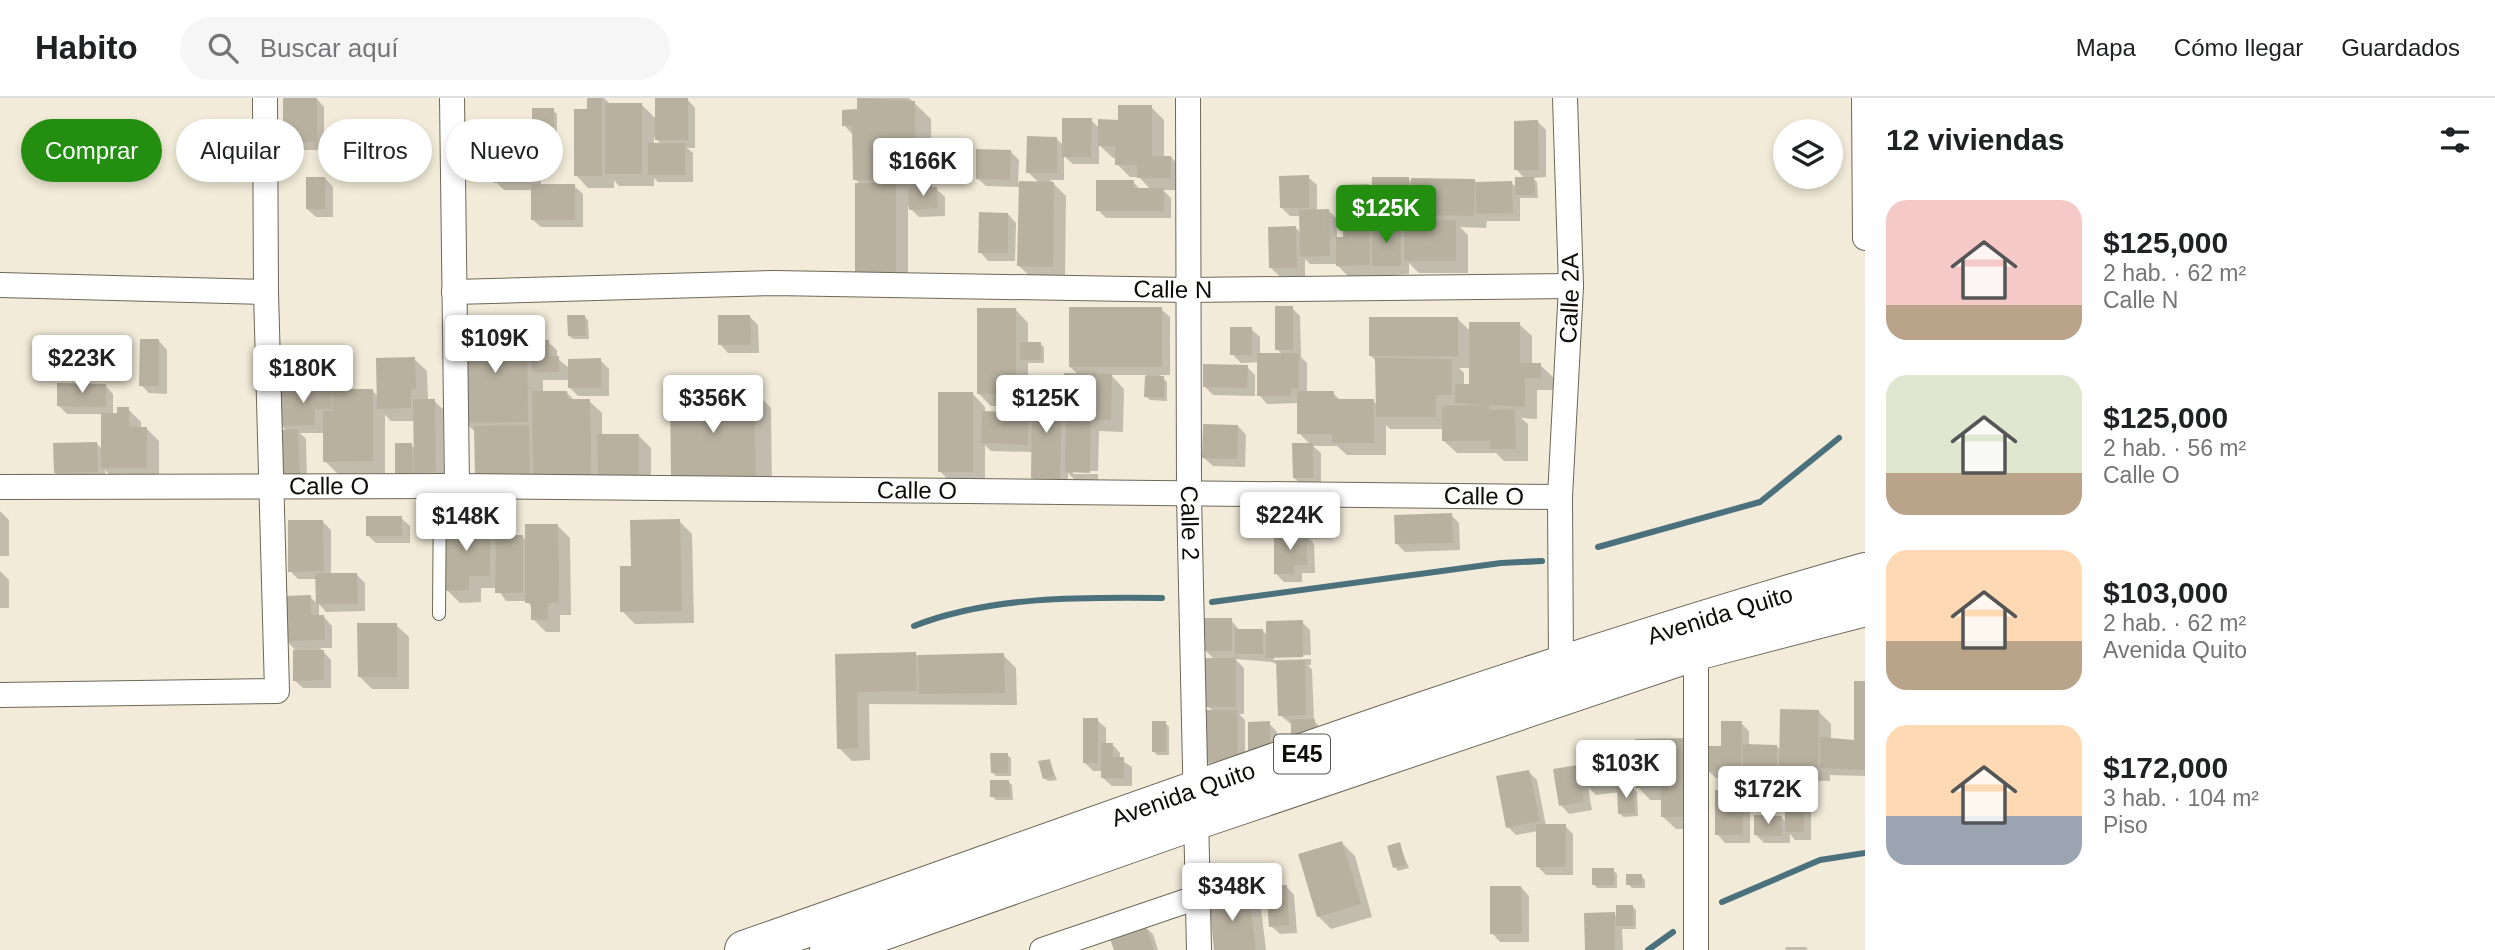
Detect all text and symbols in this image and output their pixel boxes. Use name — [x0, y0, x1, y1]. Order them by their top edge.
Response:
search box — [180, 17, 670, 80]
text: Habito — [35, 29, 138, 66]
icon: search — [204, 29, 242, 67]
text: Buscar aquí — [260, 33, 398, 63]
text: Mapa — [2076, 34, 2136, 61]
text: Cómo llegar — [2174, 34, 2303, 61]
text: Guardados — [2341, 34, 2460, 61]
chip: Comprar — [21, 119, 162, 182]
chip: Alquilar — [176, 119, 304, 182]
chip: Filtros — [318, 119, 432, 182]
chip: Nuevo — [446, 119, 563, 182]
map controls — [1773, 119, 1843, 189]
button: layers — [1773, 119, 1843, 189]
icon: filters — [2436, 121, 2474, 159]
text: 12 viviendas — [1886, 123, 2064, 156]
pin: $166K — [874, 139, 972, 198]
text: $166K — [889, 148, 957, 174]
pin: $125K — [1337, 186, 1435, 245]
text: $125K — [1352, 195, 1420, 221]
text: $125,000 — [2103, 226, 2228, 259]
icon: home — [1942, 228, 2026, 312]
street label: Calle 2A — [1554, 252, 1584, 344]
text: 2 hab. · 62 m² — [2103, 260, 2246, 286]
street label: Calle N — [1133, 275, 1212, 303]
text: Calle N — [2103, 287, 2178, 313]
pin: $109K — [446, 316, 544, 375]
text: $109K — [461, 325, 529, 351]
pin: $223K — [33, 336, 131, 395]
text: $223K — [48, 345, 116, 371]
pin: $180K — [254, 345, 352, 405]
text: $180K — [269, 355, 337, 381]
pin: $356K — [664, 376, 762, 435]
pin: $125K — [997, 376, 1095, 435]
text: $356K — [679, 385, 747, 411]
text: $125K — [1012, 385, 1080, 411]
text: $125,000 — [2103, 401, 2228, 434]
icon: home — [1942, 403, 2026, 487]
text: 2 hab. · 56 m² — [2103, 435, 2246, 461]
text: Calle O — [2103, 462, 2180, 488]
street label: Calle O — [289, 472, 369, 499]
street label: Calle O — [877, 476, 957, 504]
street label: Calle O — [1444, 482, 1524, 510]
street label: Calle 2 — [1176, 486, 1204, 561]
pin: $224K — [1241, 492, 1339, 552]
pin: $148K — [417, 494, 515, 553]
text: $224K — [1256, 502, 1324, 528]
text: $148K — [432, 503, 500, 529]
text: $103,000 — [2103, 576, 2228, 609]
icon: home — [1942, 578, 2026, 662]
street label: Avenida Quito — [1644, 580, 1796, 650]
text: 2 hab. · 62 m² — [2103, 610, 2246, 636]
text: Avenida Quito — [2103, 637, 2247, 663]
road number: E45 — [1274, 734, 1330, 774]
pin: $103K — [1577, 740, 1675, 800]
text: $103K — [1592, 750, 1660, 776]
text: $172,000 — [2103, 751, 2228, 784]
icon: home — [1942, 753, 2026, 837]
street label: Avenida Quito — [1108, 756, 1258, 832]
pin: $172K — [1719, 766, 1817, 826]
text: $172K — [1734, 776, 1802, 802]
text: 3 hab. · 104 m² — [2103, 785, 2259, 811]
text: Piso — [2103, 812, 2148, 838]
pin: $348K — [1183, 864, 1281, 923]
text: $348K — [1198, 873, 1266, 899]

